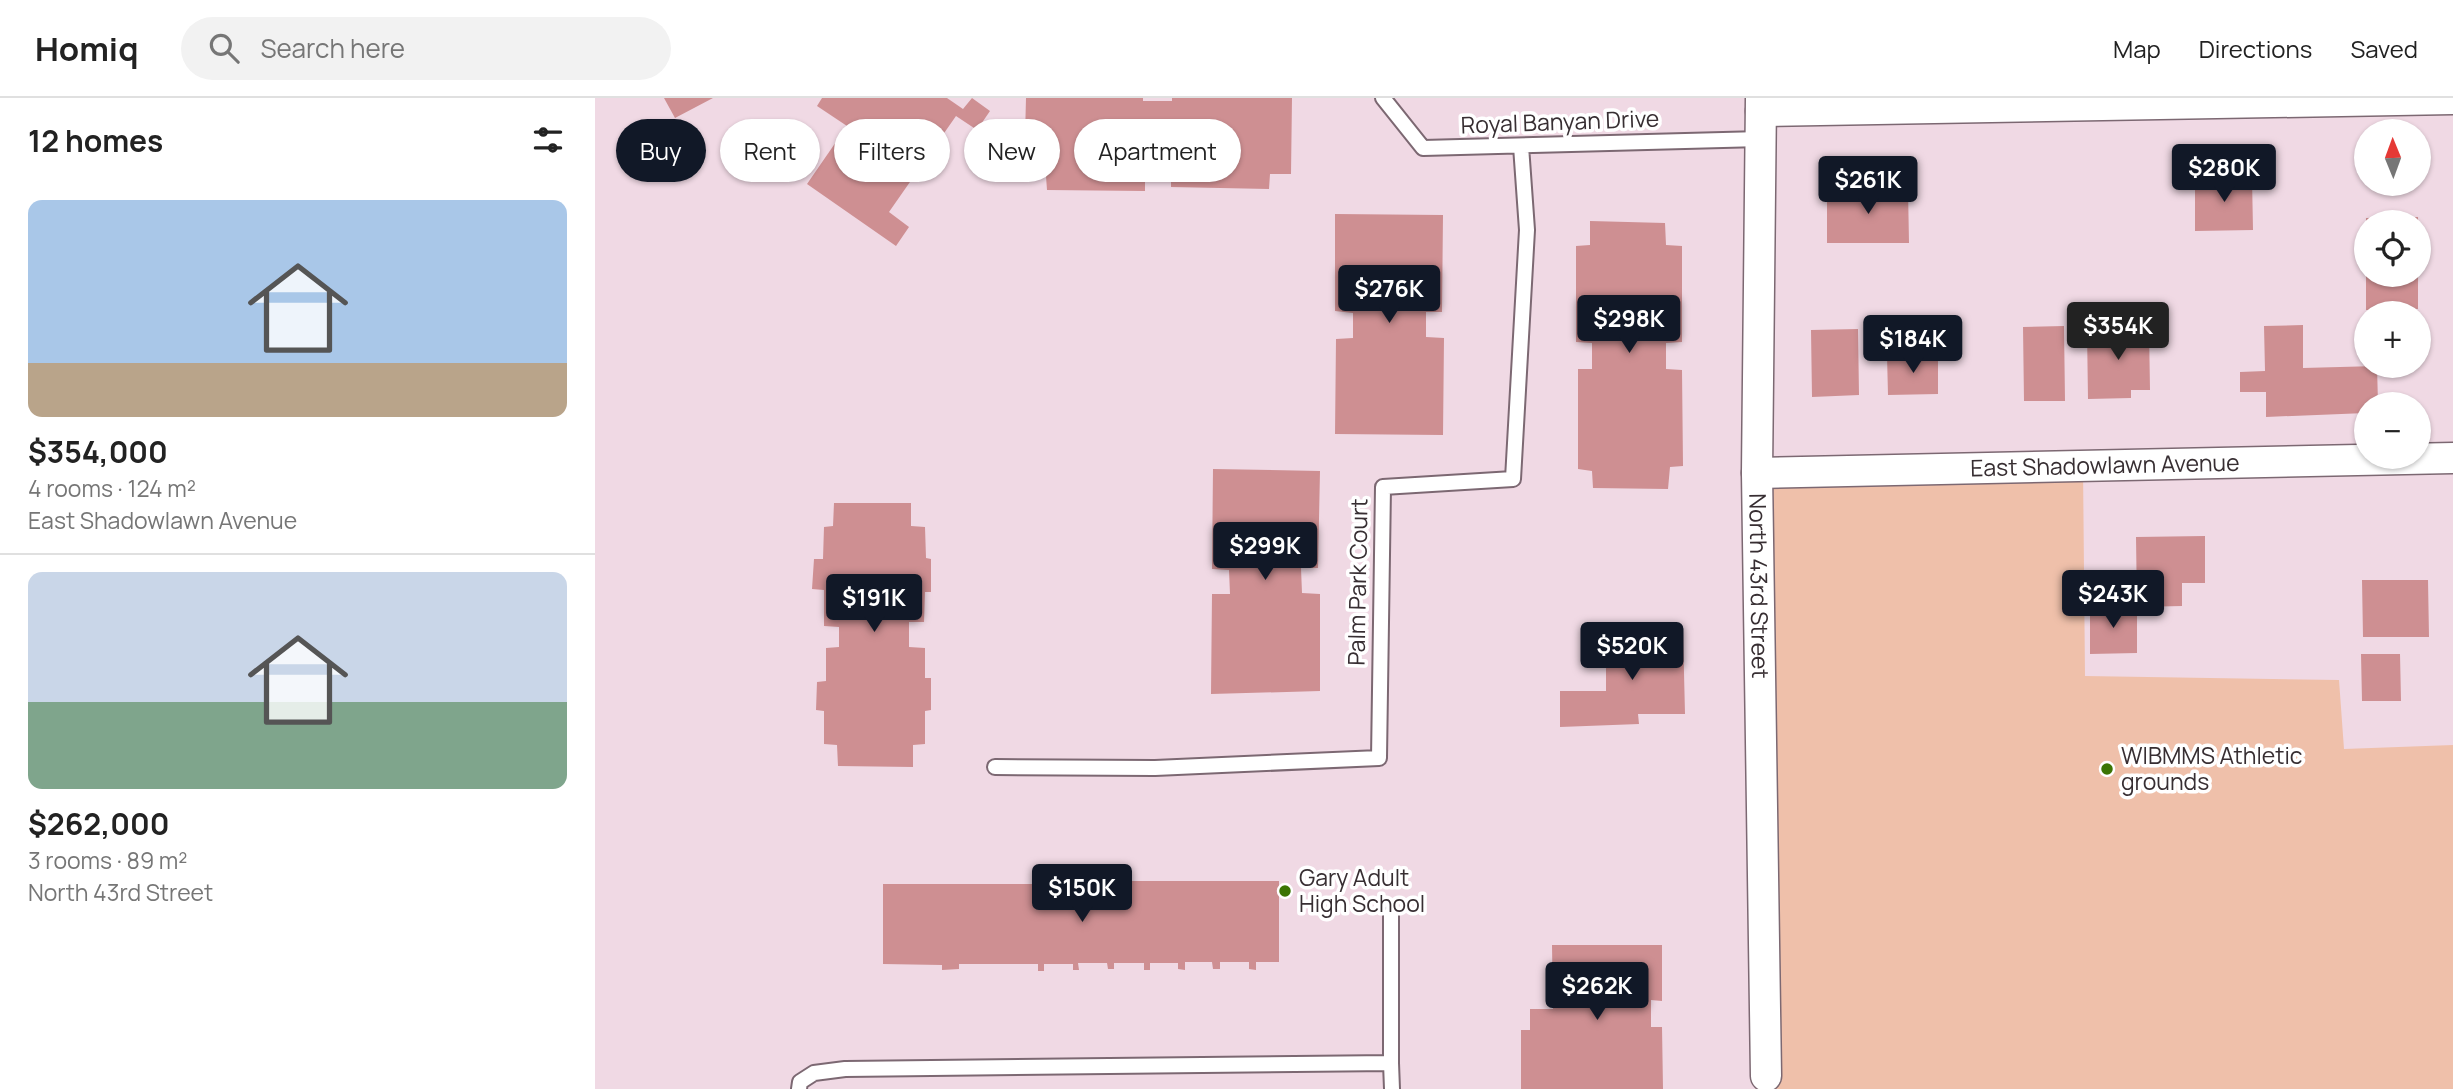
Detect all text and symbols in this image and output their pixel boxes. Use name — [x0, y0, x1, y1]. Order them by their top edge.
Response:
search box — [181, 17, 671, 80]
text: Homiq — [35, 26, 139, 71]
icon: search — [205, 29, 243, 67]
text: Search here — [261, 30, 405, 66]
text: Map — [2113, 32, 2161, 65]
text: Directions — [2199, 32, 2312, 65]
text: Saved — [2350, 32, 2418, 65]
street label: Royal Banyan Drive — [1460, 102, 1660, 140]
chip: Buy — [616, 119, 706, 182]
chip: Rent — [720, 119, 820, 182]
chip: Filters — [834, 119, 950, 182]
chip: New — [964, 119, 1060, 182]
chip: Apartment — [1074, 119, 1241, 182]
north arrow — [2354, 119, 2431, 196]
map controls — [2354, 119, 2431, 469]
text: 12 homes — [28, 120, 163, 161]
icon: filters — [529, 121, 567, 159]
pin: $280K — [2175, 144, 2273, 204]
text: $280K — [2188, 151, 2260, 183]
pin: $261K — [1819, 156, 1917, 216]
text: $261K — [1834, 163, 1902, 195]
button: locate — [2354, 210, 2431, 287]
icon: home — [235, 245, 361, 371]
pin: $276K — [1340, 266, 1438, 325]
text: $276K — [1354, 272, 1424, 304]
pin: $298K — [1580, 296, 1678, 355]
button: + — [2354, 301, 2431, 378]
text: $298K — [1593, 302, 1665, 334]
pin: $354K — [2069, 302, 2167, 362]
text: $354K — [2083, 309, 2153, 341]
pin: $184K — [1864, 316, 1962, 375]
text: $184K — [1879, 322, 1947, 354]
button: − — [2354, 392, 2431, 469]
text: $354,000 — [28, 431, 168, 472]
street label: East Shadowlawn Avenue — [1970, 446, 2240, 483]
text: 4 rooms · 124 m² — [28, 472, 196, 504]
street label: North 43rd Street — [1742, 493, 1777, 679]
street label: Palm Park Court — [1340, 498, 1374, 666]
text: East Shadowlawn Avenue — [28, 504, 297, 536]
pin: $299K — [1216, 522, 1314, 582]
text: $299K — [1229, 529, 1301, 561]
pin: $243K — [2064, 570, 2162, 630]
pin: $191K — [825, 574, 923, 634]
text: $243K — [2078, 577, 2148, 609]
text: $191K — [842, 581, 906, 613]
icon: home — [235, 617, 361, 743]
pin: $520K — [1583, 622, 1681, 682]
text: $520K — [1596, 629, 1668, 661]
place label: WIBMMS Athletic grounds — [2121, 739, 2303, 797]
marker: WIBMMS Athletic grounds — [2099, 761, 2115, 777]
text: $262,000 — [28, 803, 170, 844]
text: 3 rooms · 89 m² — [28, 844, 188, 876]
place label: Gary Adult High School — [1299, 861, 1425, 919]
pin: $150K — [1033, 864, 1131, 924]
text: $150K — [1048, 871, 1116, 903]
text: North 43rd Street — [28, 876, 213, 908]
marker: Gary Adult High School — [1277, 883, 1293, 899]
pin: $262K — [1548, 962, 1646, 1022]
text: $262K — [1561, 969, 1633, 1001]

